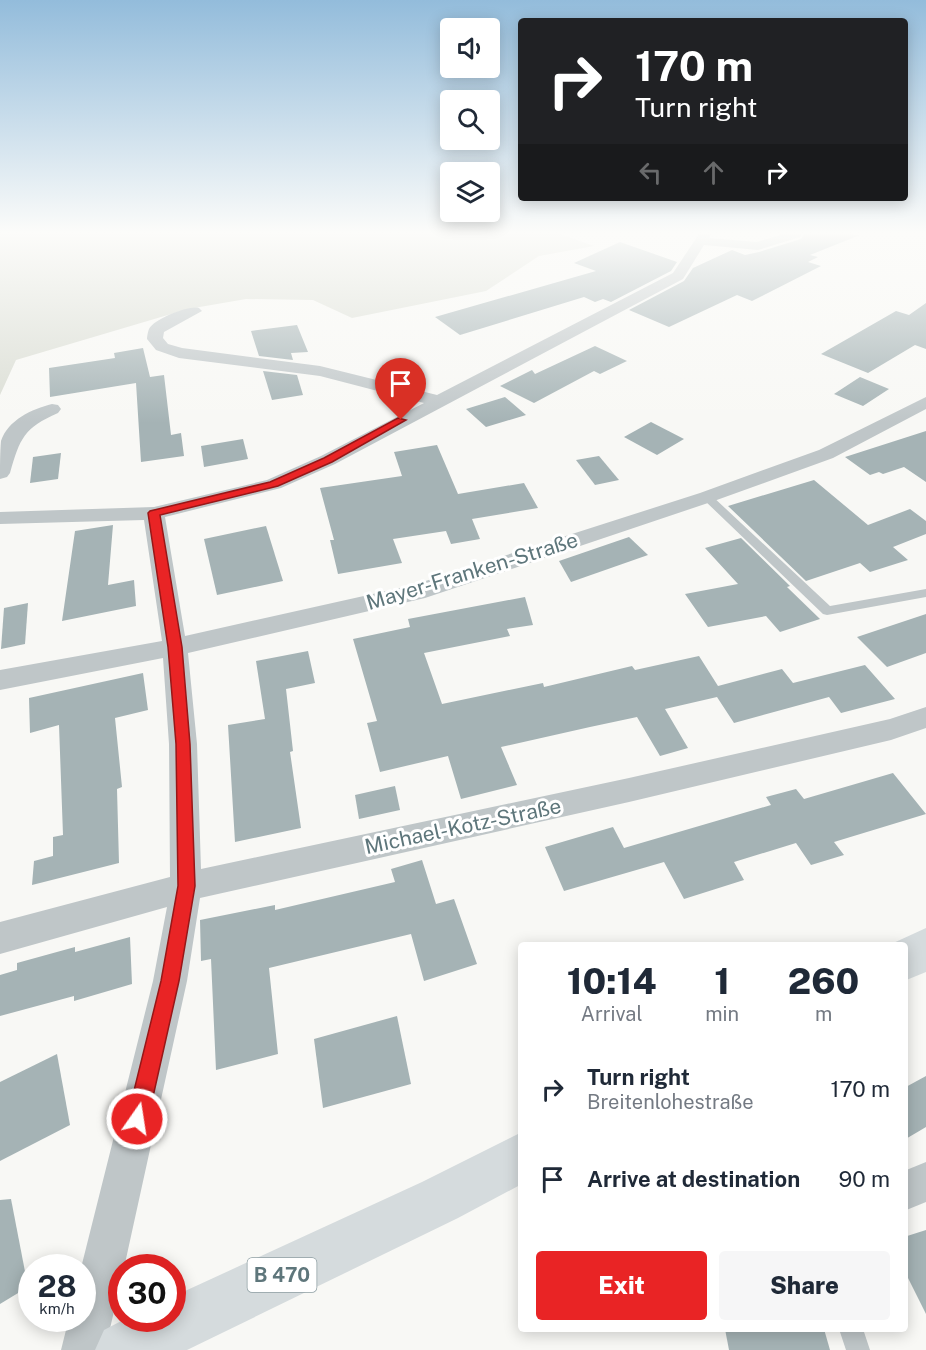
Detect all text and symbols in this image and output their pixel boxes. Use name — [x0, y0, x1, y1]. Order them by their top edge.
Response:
map controls — [440, 18, 500, 222]
button: sound — [440, 18, 500, 78]
text: 170 m — [635, 41, 753, 90]
icon: right — [536, 42, 614, 120]
button: search — [440, 90, 500, 150]
text: Turn right — [635, 91, 758, 123]
icon: left — [634, 156, 667, 189]
icon: ahead — [697, 156, 730, 189]
icon: right — [760, 156, 793, 189]
button: layers — [440, 162, 500, 222]
pin — [375, 358, 426, 420]
icon: arrive — [384, 367, 417, 400]
street label: Mayer-Franken-Straße — [363, 527, 581, 615]
street label: Michael-Kotz-Straße — [362, 793, 564, 859]
text: 10:14 — [567, 960, 656, 1002]
text: 1 — [714, 960, 730, 1002]
text: 260 — [788, 960, 859, 1002]
text: Arrival — [581, 1002, 642, 1026]
text: min — [705, 1002, 739, 1026]
text: m — [815, 1002, 832, 1026]
text: Turn right — [587, 1064, 690, 1090]
icon: right — [536, 1073, 569, 1106]
text: 170 m — [830, 1076, 890, 1102]
position arrow — [105, 1087, 169, 1151]
text: Breitenlohestraße — [587, 1090, 754, 1114]
icon: arrive — [536, 1163, 569, 1196]
text: Arrive at destination — [587, 1166, 800, 1192]
text: 90 m — [839, 1166, 890, 1192]
button: Exit — [536, 1251, 707, 1320]
button: Share — [719, 1251, 890, 1320]
speed limit sign: 30 — [108, 1254, 186, 1332]
road number: B 470 — [248, 1258, 316, 1292]
text: 28 — [37, 1268, 77, 1304]
text: km/h — [39, 1300, 75, 1317]

